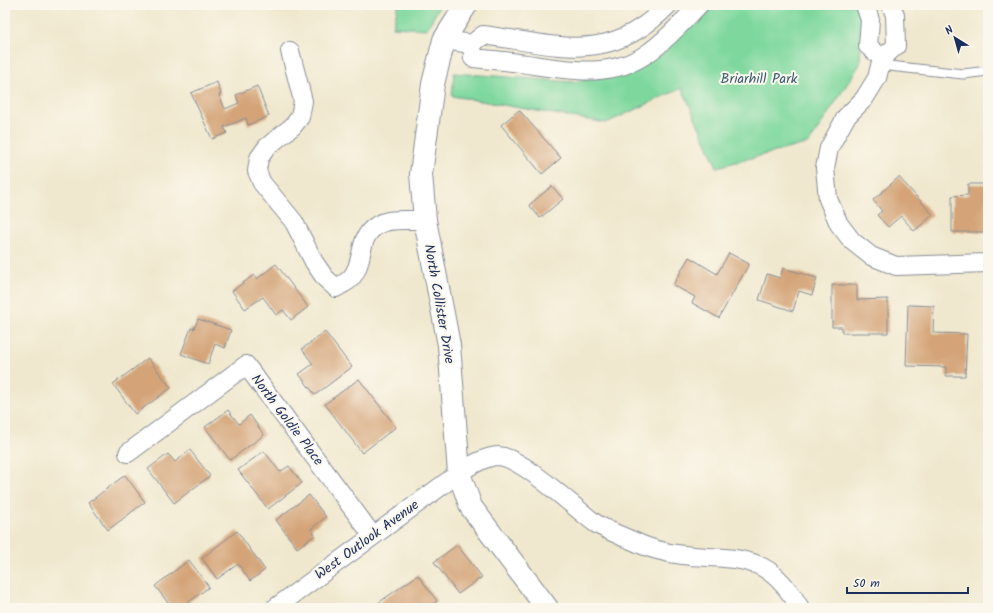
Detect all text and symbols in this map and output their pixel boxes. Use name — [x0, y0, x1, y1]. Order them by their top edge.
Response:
north arrow — [935, 18, 975, 58]
text: N — [941, 22, 958, 40]
park label: Briarhill Park — [721, 68, 798, 90]
street label: North Collister Drive — [418, 242, 460, 366]
street label: North Goldie Place — [245, 370, 329, 471]
street label: West Outlook Avenue — [310, 494, 424, 585]
scale bar — [847, 569, 968, 595]
text: 50 m — [853, 574, 880, 593]

